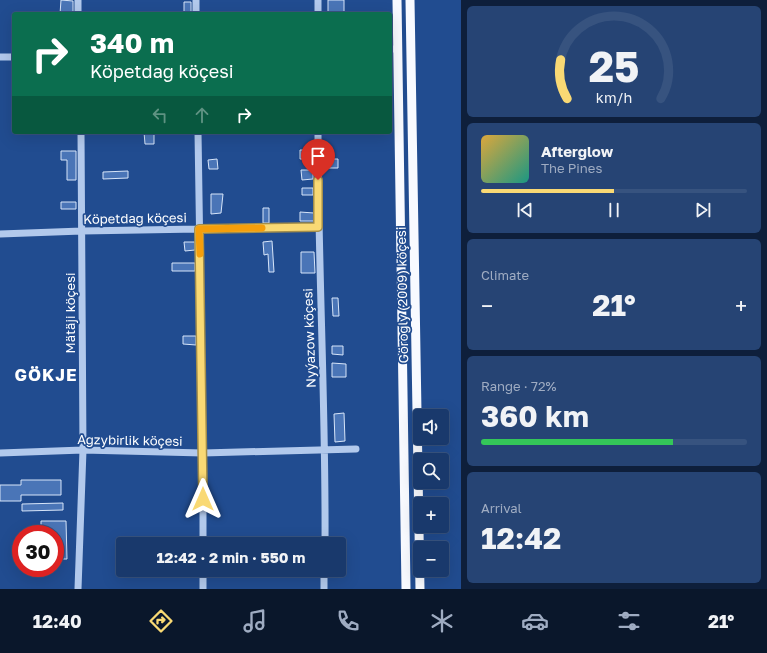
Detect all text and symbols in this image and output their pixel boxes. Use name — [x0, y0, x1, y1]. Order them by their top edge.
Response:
text: 340 m — [90, 26, 174, 59]
icon: right — [24, 28, 76, 80]
text: 25 — [589, 41, 639, 91]
text: Köpetdag köçesi — [90, 60, 234, 82]
text: km/h — [596, 89, 632, 106]
icon: left — [149, 104, 171, 126]
icon: ahead — [191, 104, 213, 126]
icon: right — [233, 104, 255, 126]
pin — [301, 139, 335, 180]
text: Afterglow — [541, 142, 613, 160]
icon: arrive — [307, 145, 329, 167]
text: The Pines — [541, 160, 602, 176]
icon: previous — [514, 199, 536, 221]
icon: pause — [603, 199, 625, 221]
icon: next — [692, 199, 714, 221]
street label: Köpetdag köçesi — [83, 209, 187, 227]
street label: Görogly (2009) köçesi — [393, 227, 411, 363]
text: Climate — [481, 267, 529, 283]
street label: Mätäji köçesi — [62, 272, 78, 354]
text: 21° — [592, 287, 636, 323]
street label: Nyýazow köçesi — [299, 288, 319, 388]
text: − — [481, 292, 493, 319]
text: + — [735, 292, 747, 319]
district label: GÖKJE — [14, 364, 78, 385]
text: Range · 72% — [481, 378, 556, 394]
text: 360 km — [481, 398, 589, 434]
map controls — [413, 409, 449, 577]
button: sound — [413, 409, 449, 445]
street label: Agzybirlik köçesi — [77, 431, 183, 449]
button: search — [413, 453, 449, 489]
position arrow — [182, 478, 224, 520]
button: + — [413, 497, 449, 533]
text: Arrival — [481, 500, 522, 516]
text: 12:42 — [481, 520, 561, 556]
speed limit sign: 30 — [12, 525, 64, 577]
button: − — [413, 541, 449, 577]
text: 12:42 · 2 min · 550 m — [157, 548, 305, 566]
icon: directions — [147, 607, 175, 635]
icon: music — [241, 607, 269, 635]
icon: phone — [334, 607, 362, 635]
icon: climate — [428, 607, 456, 635]
icon: car — [521, 607, 549, 635]
icon: filters — [615, 607, 643, 635]
text: 12:40 — [33, 610, 82, 632]
text: 21° — [708, 610, 734, 632]

